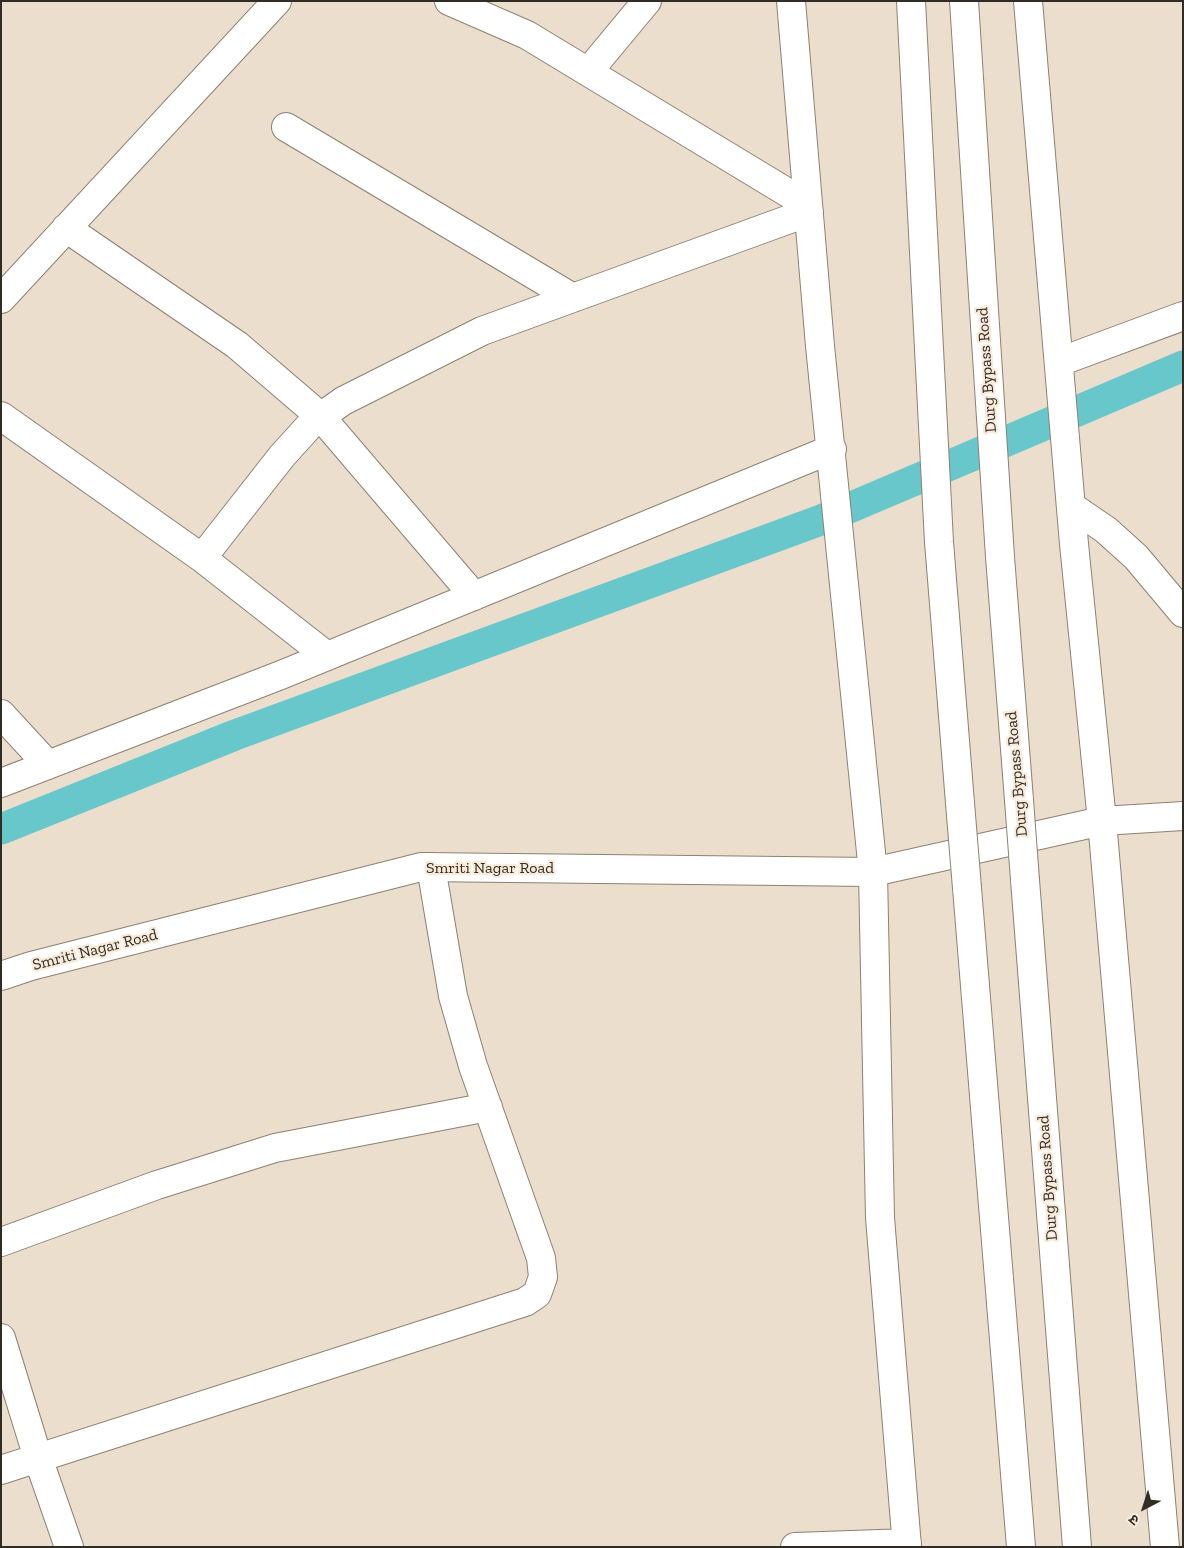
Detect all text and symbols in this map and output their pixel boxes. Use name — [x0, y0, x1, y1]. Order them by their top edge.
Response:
street label: Durg Bypass Road — [973, 307, 1001, 433]
street label: Durg Bypass Road — [1002, 711, 1032, 837]
street label: Smriti Nagar Road — [426, 858, 554, 878]
street label: Smriti Nagar Road — [31, 925, 159, 975]
street label: Durg Bypass Road — [1034, 1115, 1062, 1241]
north arrow — [1119, 1483, 1169, 1533]
text: उ — [1125, 1511, 1143, 1529]

